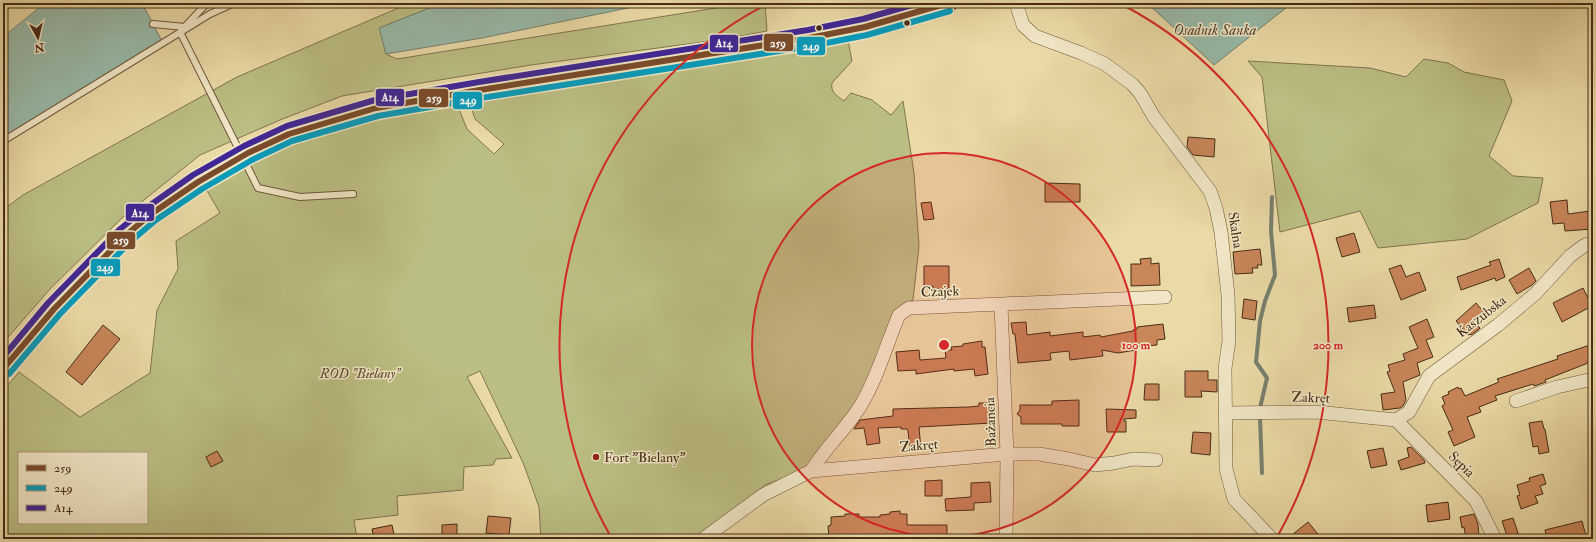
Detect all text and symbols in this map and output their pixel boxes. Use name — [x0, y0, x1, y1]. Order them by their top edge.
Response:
north arrow — [18, 18, 58, 58]
unlabelled marker — [902, 18, 912, 28]
water label: Osadnik Sanka — [1173, 21, 1257, 40]
unlabelled marker — [814, 23, 824, 33]
line badge: 259 — [763, 33, 794, 52]
line badge: A14 — [709, 34, 739, 53]
line badge: 249 — [796, 36, 826, 56]
text: A14 — [715, 37, 733, 51]
text: 259 — [770, 37, 786, 50]
text: N — [32, 40, 46, 55]
text: 249 — [802, 40, 820, 54]
line badge: A14 — [375, 88, 405, 107]
line badge: 259 — [418, 88, 449, 108]
text: A14 — [381, 91, 399, 105]
line badge: 249 — [452, 91, 483, 110]
text: 259 — [426, 92, 442, 105]
text: 249 — [459, 94, 477, 108]
line badge: A14 — [125, 203, 155, 222]
text: A14 — [131, 207, 149, 221]
street label: Skalna — [1224, 211, 1247, 250]
line badge: 259 — [106, 231, 136, 250]
text: 259 — [113, 234, 129, 247]
line badge: 249 — [90, 258, 121, 277]
text: 249 — [96, 261, 114, 275]
street label: Czajek — [920, 282, 960, 301]
street label: Kaszubska — [1453, 292, 1510, 341]
centre of rings — [937, 338, 951, 352]
text: 100 m — [1122, 338, 1151, 353]
text: 200 m — [1313, 338, 1344, 353]
park label: ROD "Bielany" — [319, 365, 402, 382]
street label: Zakręt — [1291, 388, 1331, 407]
street label: Bażancia — [981, 397, 1000, 447]
street label: Zakręt — [899, 435, 939, 456]
street label: Sępia — [1444, 448, 1478, 482]
place label: Fort "Bielany" — [604, 449, 686, 467]
legend — [18, 452, 148, 524]
marker: Fort "Bielany" — [591, 452, 601, 462]
text: 259 — [54, 461, 71, 476]
text: 249 — [54, 481, 73, 496]
text: A14 — [53, 501, 73, 516]

